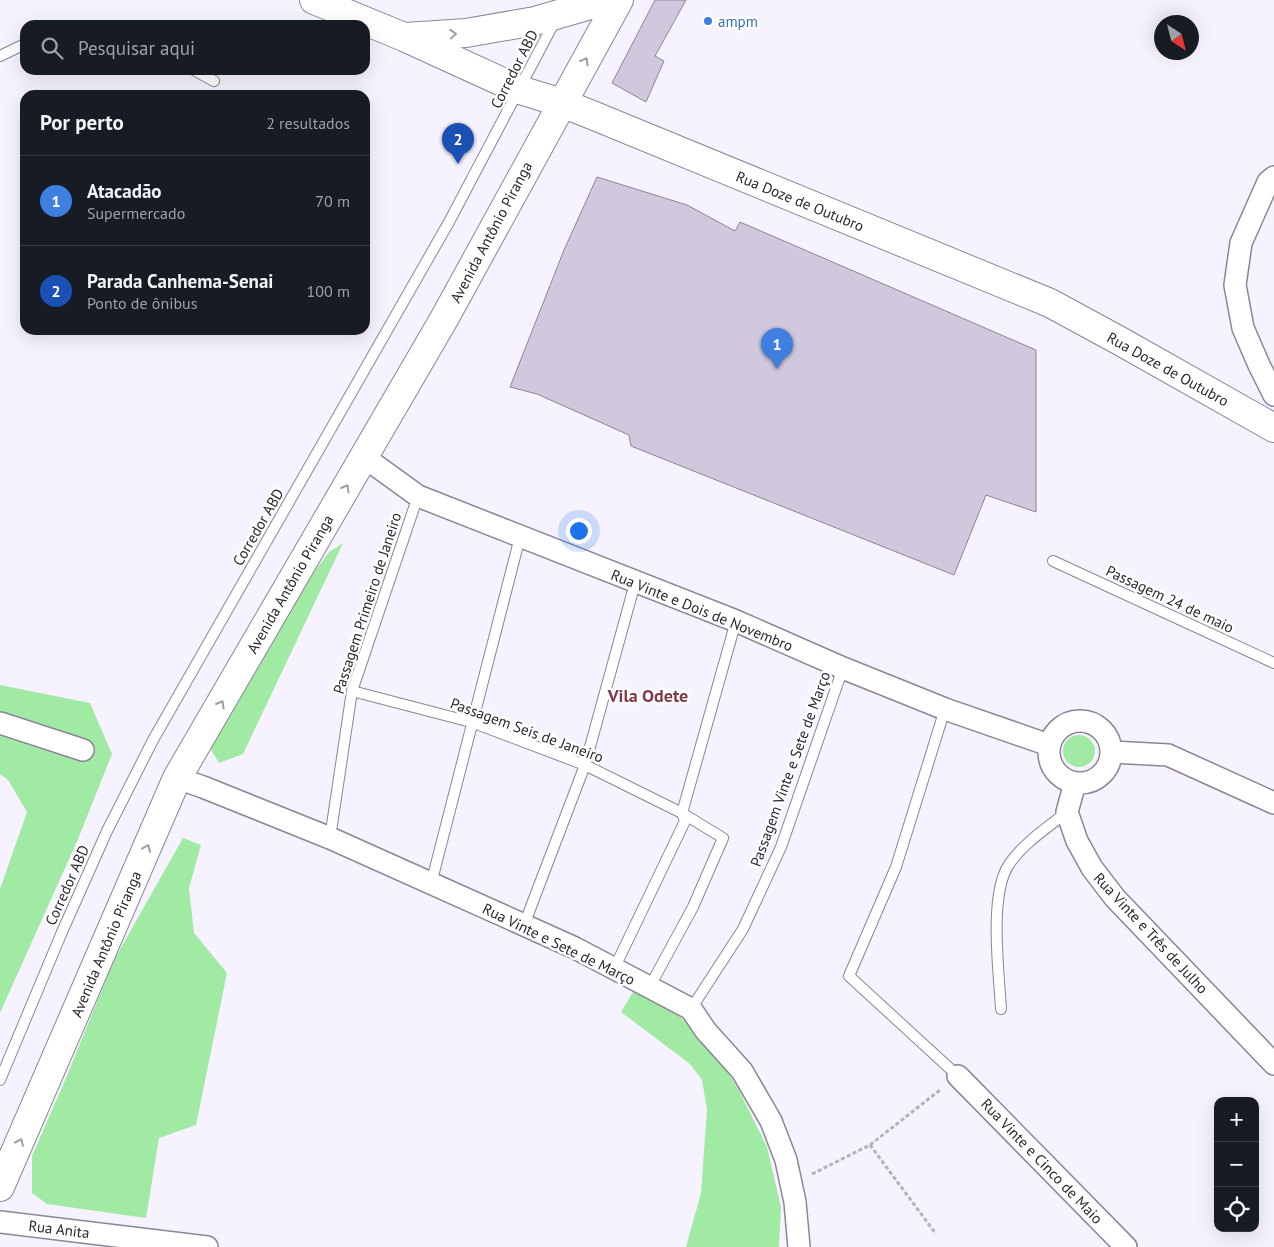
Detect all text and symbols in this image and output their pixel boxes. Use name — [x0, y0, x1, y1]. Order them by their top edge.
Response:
place label: ampm — [718, 12, 758, 31]
marker: ampm — [702, 15, 714, 27]
north arrow — [1154, 15, 1199, 60]
search box — [20, 20, 370, 75]
street label: Corredor ABD — [486, 26, 542, 112]
one-way arrow — [449, 28, 457, 39]
icon: search — [38, 34, 66, 62]
text: Pesquisar aqui — [78, 36, 195, 60]
one-way arrow — [579, 57, 589, 66]
text: Por perto — [40, 109, 124, 136]
text: 2 resultados — [266, 113, 350, 133]
pin: 2 — [442, 123, 474, 164]
street label: Avenida Antônio Piranga — [446, 158, 536, 306]
street label: Rua Doze de Outubro — [733, 167, 867, 235]
text: Atacadão — [87, 179, 162, 203]
text: 1 — [51, 191, 61, 211]
text: 70 m — [315, 191, 350, 211]
text: Supermercado — [87, 203, 185, 223]
text: Parada Canhema-Senai — [87, 269, 273, 293]
text: 2 — [51, 281, 61, 301]
text: 100 m — [307, 281, 350, 301]
text: Ponto de ônibus — [87, 293, 197, 313]
pin: 1 — [761, 328, 793, 369]
street label: Rua Doze de Outubro — [1104, 328, 1232, 410]
one-way arrow — [340, 484, 350, 493]
street label: Corredor ABD — [228, 485, 288, 569]
street label: Passagem Primeiro de Janeiro — [329, 510, 405, 696]
street label: Avenida Antônio Piranga — [243, 511, 337, 657]
your location — [566, 518, 592, 544]
street label: Passagem 24 de maio — [1103, 561, 1237, 637]
street label: Rua Vinte e Dois de Novembro — [608, 565, 796, 655]
street label: Passagem Vinte e Sete de Março — [746, 669, 834, 869]
district label: Vila Odete — [607, 684, 688, 707]
street label: Passagem Seis de Janeiro — [448, 693, 606, 767]
one-way arrow — [214, 700, 224, 709]
street label: Corredor ABD — [41, 842, 93, 928]
one-way arrow — [141, 844, 152, 853]
street label: Avenida Antônio Piranga — [67, 868, 145, 1020]
street label: Rua Vinte e Três de Julho — [1090, 868, 1212, 998]
street label: Rua Vinte e Sete de Março — [480, 899, 638, 989]
street label: Rua Vinte e Cinco de Maio — [977, 1094, 1107, 1228]
map controls — [1214, 1097, 1259, 1232]
button: + — [1214, 1097, 1259, 1142]
one-way arrow — [13, 1138, 24, 1147]
button: − — [1214, 1142, 1259, 1187]
button: locate — [1214, 1187, 1259, 1232]
street label: Rua Anita — [27, 1216, 91, 1242]

